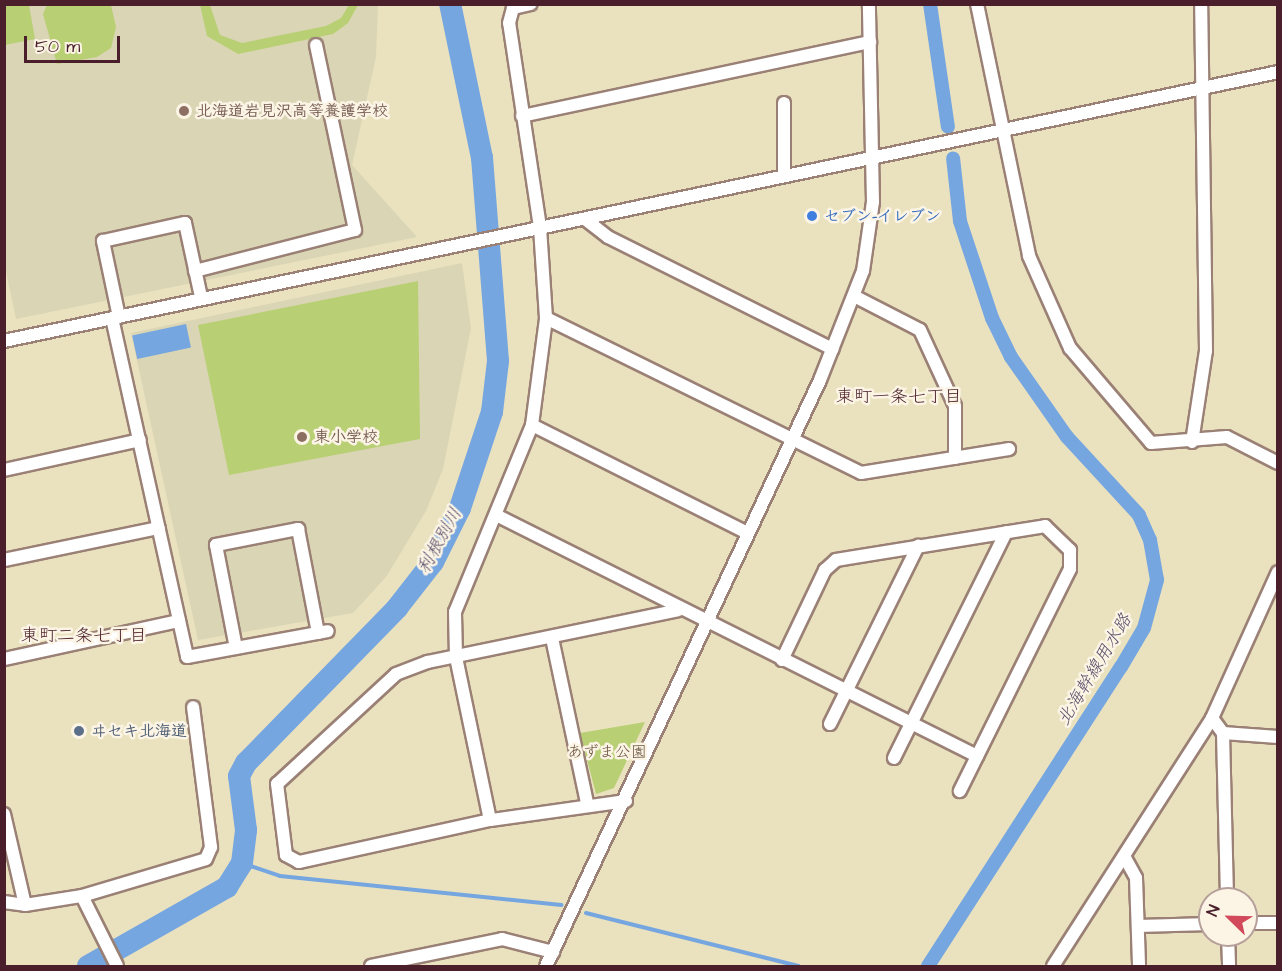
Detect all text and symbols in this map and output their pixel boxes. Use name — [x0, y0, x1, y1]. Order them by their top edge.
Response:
scale bar — [27, 24, 123, 62]
text: 50 m — [35, 34, 80, 59]
place label: 北海道岩見沢高等養護学校 — [196, 101, 388, 121]
marker: 北海道岩見沢高等養護学校 — [177, 104, 191, 118]
place label: セブン-イレブン — [824, 206, 941, 226]
marker: セブン-イレブン — [805, 209, 819, 223]
district label: 東町一条七丁目 — [836, 386, 962, 408]
place label: 東小学校 — [314, 427, 378, 447]
marker: 東小学校 — [295, 430, 309, 444]
water label: 利根別川 — [413, 504, 467, 578]
water label: 北海幹線用水路 — [1053, 610, 1137, 730]
district label: 東町二条七丁目 — [21, 625, 147, 647]
place label: ヰセキ北海道 — [91, 721, 187, 741]
marker: ヰセキ北海道 — [72, 724, 86, 738]
park label: あずま公園 — [567, 742, 647, 762]
north arrow — [1198, 887, 1258, 947]
text: N — [1201, 902, 1225, 920]

